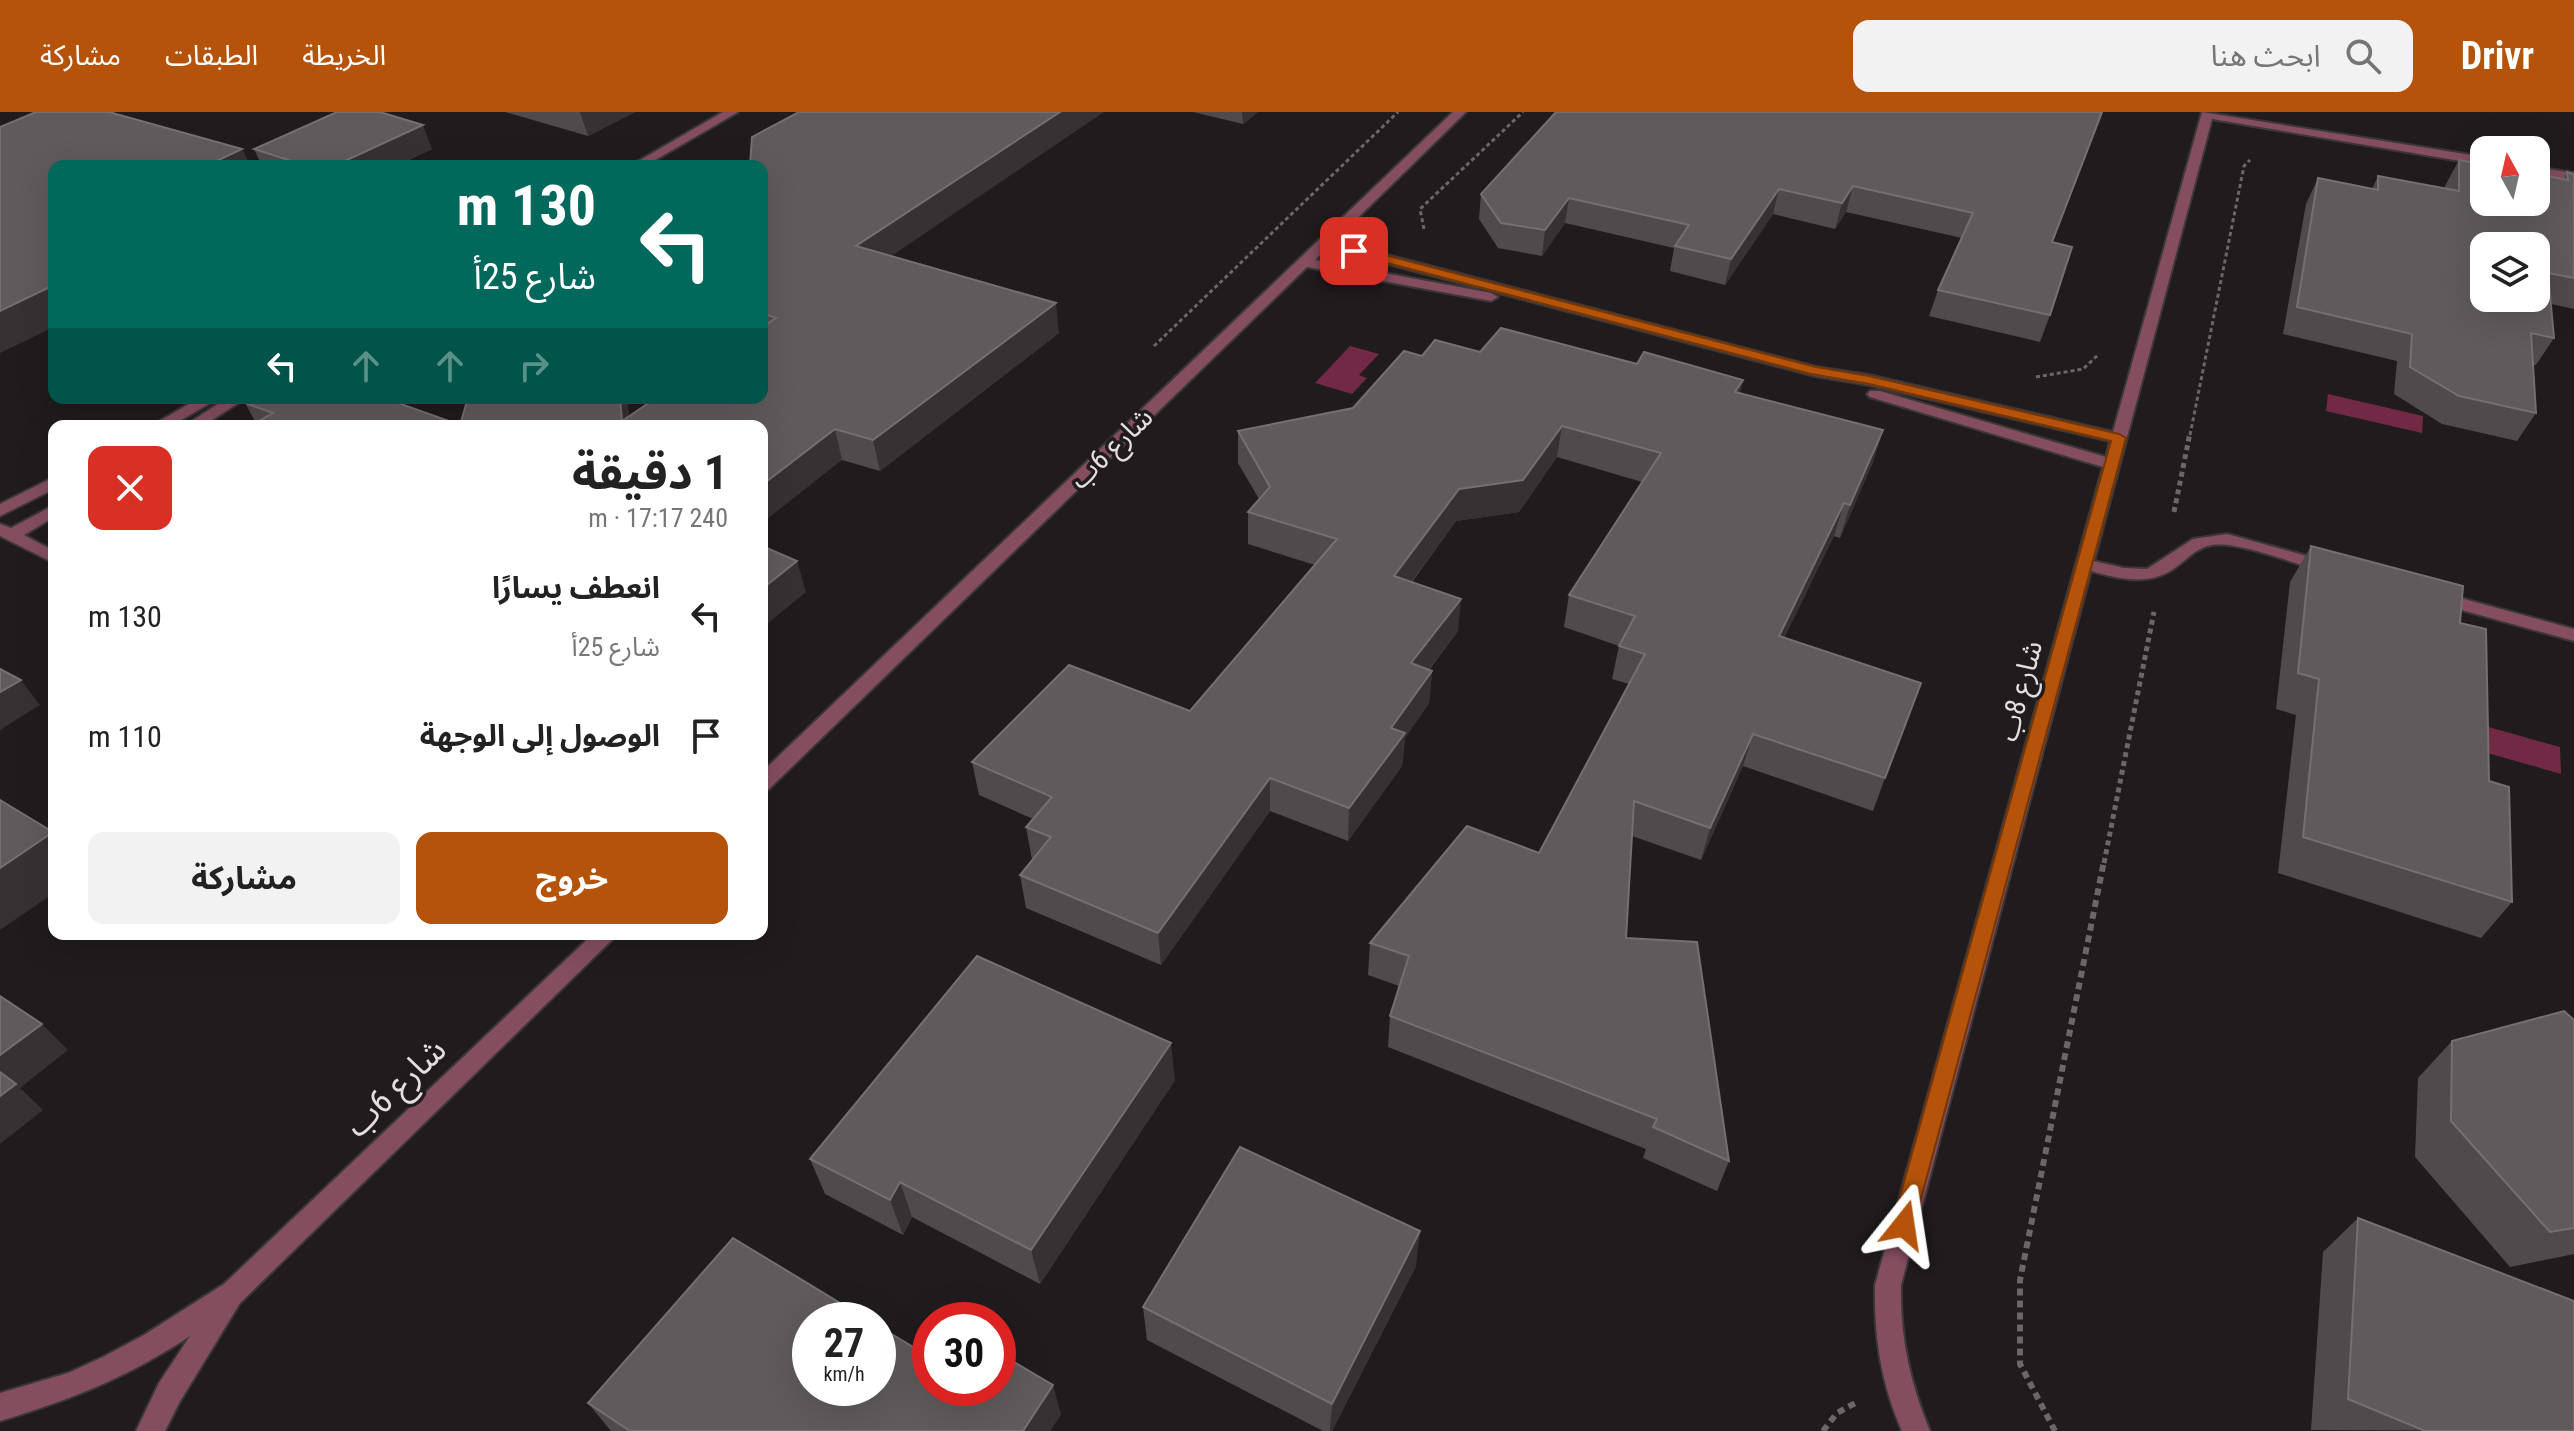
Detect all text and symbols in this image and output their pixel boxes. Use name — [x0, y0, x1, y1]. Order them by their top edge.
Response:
search box — [1853, 20, 2413, 92]
icon: search — [2341, 34, 2385, 78]
text: Drivr — [2461, 34, 2534, 78]
text: ابحث هنا — [2210, 38, 2321, 73]
text: مشاركة — [40, 39, 121, 72]
text: الطبقات — [165, 39, 258, 72]
text: الخريطة — [302, 39, 386, 72]
north arrow — [2470, 136, 2550, 216]
map controls — [2470, 136, 2550, 312]
text: 130 m — [457, 173, 596, 239]
icon: left — [624, 192, 728, 296]
pin — [1320, 217, 1388, 285]
icon: arrive — [1332, 229, 1376, 273]
button: layers — [2470, 232, 2550, 312]
text: شارع 25أ — [474, 256, 596, 298]
icon: left — [260, 344, 304, 388]
icon: ahead — [344, 344, 388, 388]
icon: ahead — [428, 344, 472, 388]
icon: right — [512, 344, 556, 388]
street label: شارع 6ب — [1063, 400, 1162, 498]
text: 1 دقيقة — [572, 444, 728, 501]
button: close — [88, 446, 172, 530]
text: 240 m · 17:17 — [588, 503, 728, 533]
text: انعطف يسارًا — [492, 570, 660, 605]
icon: left — [684, 594, 728, 638]
text: 130 m — [88, 599, 162, 634]
text: شارع 25أ — [572, 632, 660, 662]
street label: شارع 8ب — [1991, 637, 2053, 746]
icon: arrive — [684, 714, 728, 758]
text: الوصول إلى الوجهة — [420, 718, 660, 753]
text: 110 m — [88, 719, 162, 754]
button: مشاركة — [88, 832, 400, 924]
button: خروج — [416, 832, 728, 924]
street label: شارع 6ب — [336, 1029, 457, 1148]
position arrow — [1862, 1183, 1946, 1267]
speed limit sign: 30 — [912, 1302, 1016, 1406]
text: 27 — [824, 1320, 864, 1367]
text: km/h — [823, 1362, 865, 1386]

